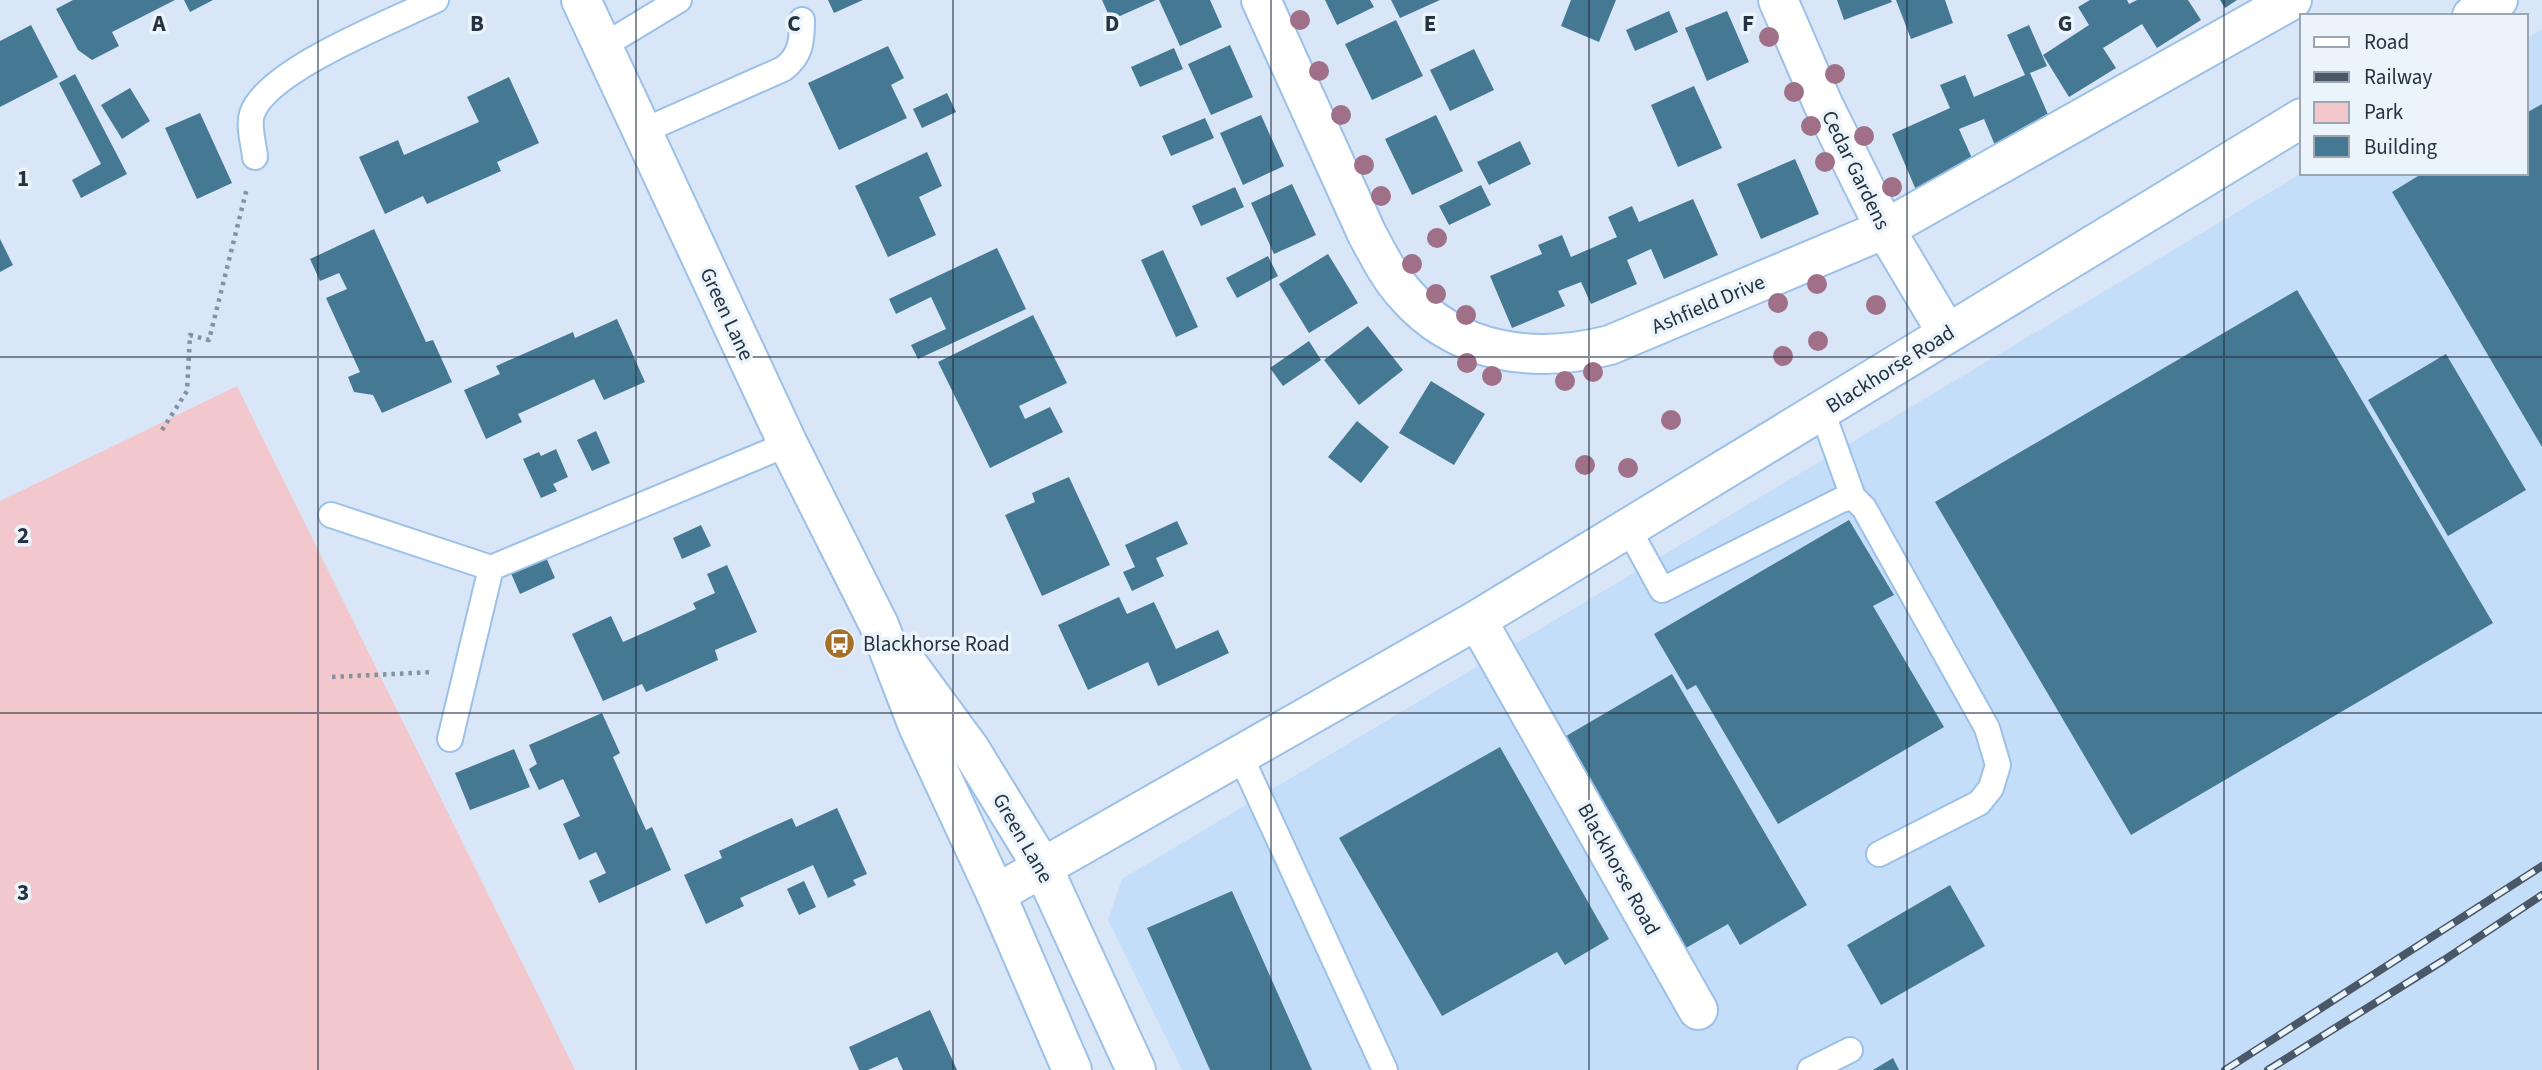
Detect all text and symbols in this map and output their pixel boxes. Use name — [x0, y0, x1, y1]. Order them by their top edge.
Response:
text: A — [151, 7, 166, 40]
text: B — [470, 7, 484, 40]
text: C — [787, 7, 801, 40]
text: D — [1105, 7, 1119, 40]
text: E — [1424, 7, 1436, 40]
text: F — [1742, 7, 1754, 40]
text: G — [2058, 7, 2072, 40]
legend — [2300, 14, 2528, 175]
text: Road — [2364, 27, 2409, 57]
text: Railway — [2364, 62, 2432, 92]
text: Park — [2364, 97, 2404, 127]
street label: Cedar Gardens — [1814, 105, 1898, 235]
text: Building — [2364, 132, 2438, 162]
text: 1 — [17, 162, 29, 195]
street label: Green Lane — [692, 263, 762, 365]
street label: Ashfield Drive — [1647, 267, 1769, 341]
street label: Blackhorse Road — [1820, 317, 1960, 421]
text: 2 — [17, 519, 29, 552]
bus stop icon: Blackhorse Road — [823, 627, 857, 661]
place label: Blackhorse Road — [863, 629, 1010, 659]
street label: Green Lane — [985, 788, 1061, 888]
street label: Blackhorse Road — [1570, 798, 1668, 940]
text: 3 — [17, 876, 29, 909]

